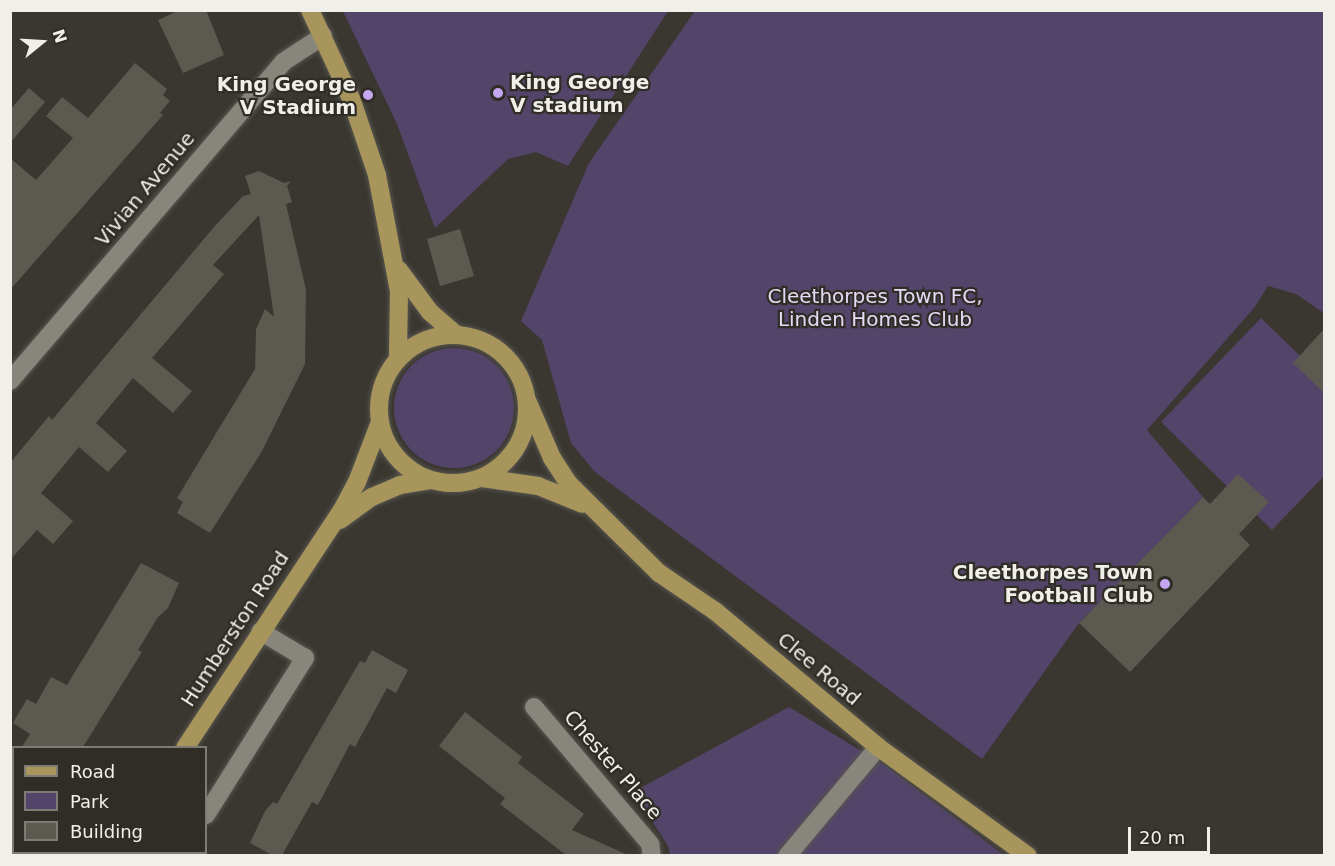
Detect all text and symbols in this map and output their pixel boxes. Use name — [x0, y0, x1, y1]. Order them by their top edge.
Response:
north arrow — [12, 12, 72, 72]
text: N — [48, 27, 71, 46]
place label: King George V stadium — [510, 70, 649, 117]
place label: King George V Stadium — [217, 72, 356, 119]
marker: King George V stadium — [491, 86, 505, 100]
marker: King George V Stadium — [361, 88, 375, 102]
street label: Vivian Avenue — [90, 127, 200, 251]
park label: Cleethorpes Town FC, Linden Homes Club — [767, 285, 983, 332]
street label: Humberston Road — [176, 547, 294, 711]
place label: Cleethorpes Town Football Club — [953, 560, 1153, 607]
marker: Cleethorpes Town Football Club — [1158, 577, 1172, 591]
street label: Clee Road — [773, 627, 865, 711]
street label: Chester Place — [559, 705, 667, 825]
legend — [12, 746, 207, 854]
text: Road — [70, 761, 115, 782]
text: Park — [70, 791, 109, 812]
scale bar — [1131, 815, 1214, 853]
text: Building — [70, 821, 143, 842]
text: 20 m — [1139, 827, 1185, 848]

